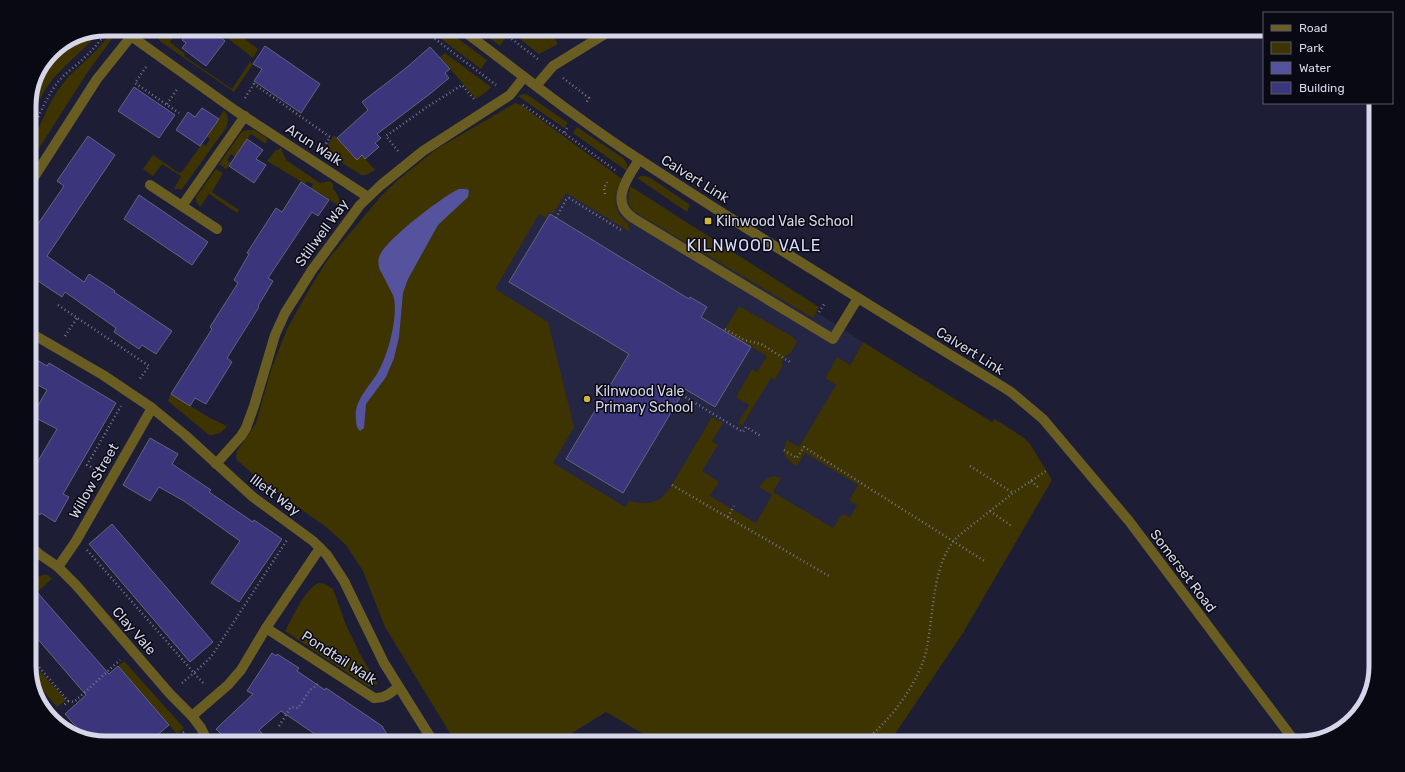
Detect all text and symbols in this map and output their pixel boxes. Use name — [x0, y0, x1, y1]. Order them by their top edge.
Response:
legend — [1263, 12, 1393, 104]
text: Road — [1299, 21, 1327, 35]
text: Park — [1299, 41, 1325, 55]
text: Water — [1299, 61, 1331, 75]
text: Building — [1299, 81, 1345, 95]
street label: Arun Walk — [283, 120, 346, 170]
street label: Calvert Link — [658, 151, 733, 207]
street label: Stillwell Way — [292, 196, 352, 270]
place label: Kilnwood Vale School — [716, 213, 853, 230]
marker: Kilnwood Vale School — [703, 216, 713, 226]
district label: KILNWOOD VALE — [686, 236, 822, 255]
street label: Calvert Link — [933, 323, 1008, 379]
place label: Kilnwood Vale Primary School — [595, 383, 693, 416]
marker: Kilnwood Vale Primary School — [582, 394, 592, 404]
street label: Willow Street — [66, 440, 123, 522]
street label: Illett Way — [246, 471, 304, 520]
street label: Somerset Road — [1146, 526, 1220, 616]
street label: Clay Vale — [109, 604, 160, 659]
street label: Pondtail Walk — [298, 627, 380, 689]

